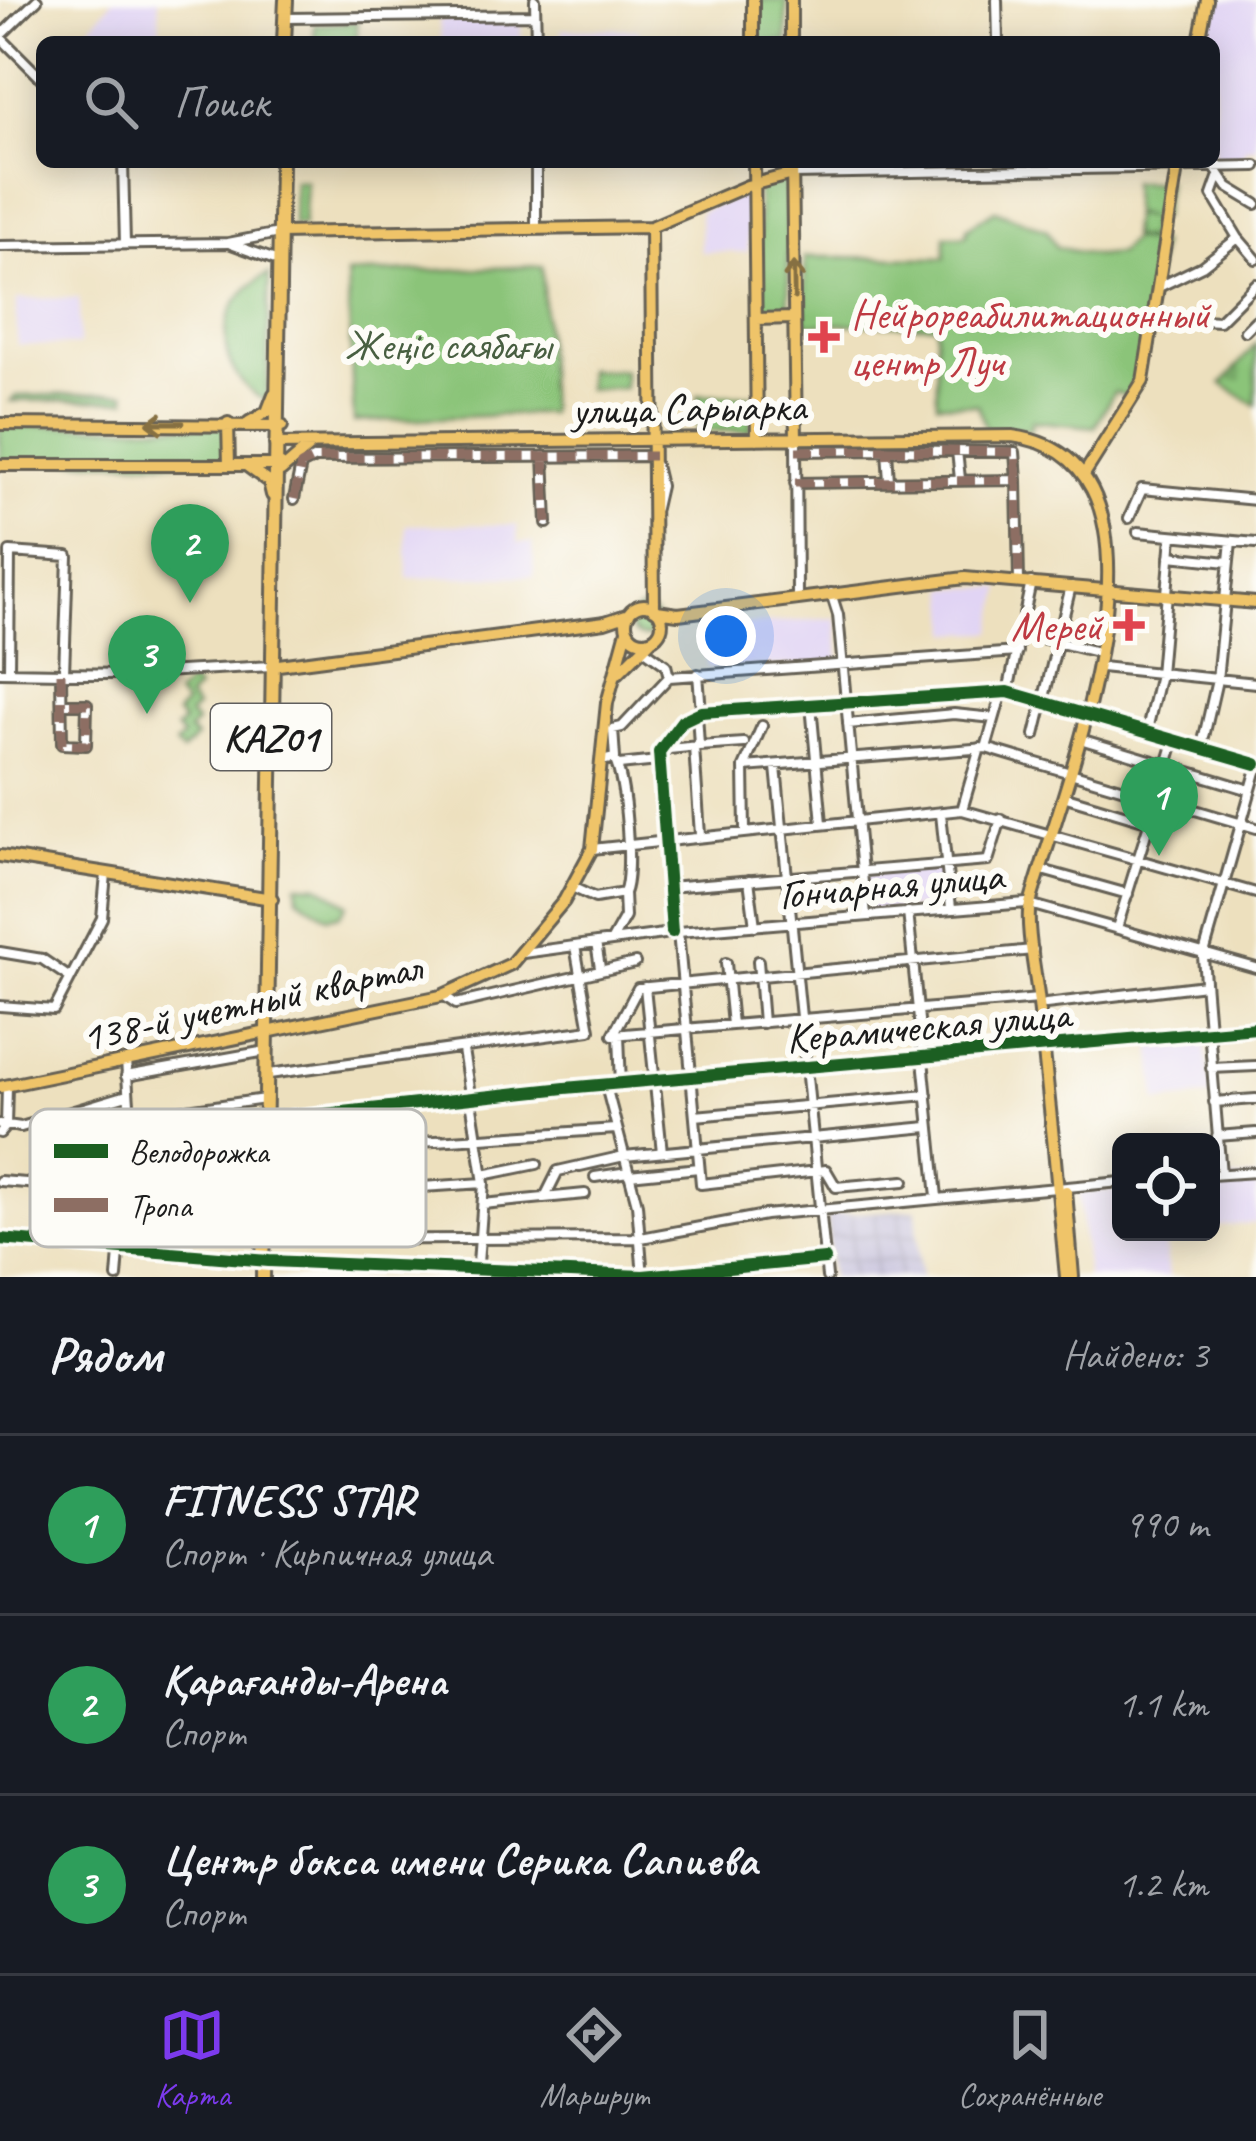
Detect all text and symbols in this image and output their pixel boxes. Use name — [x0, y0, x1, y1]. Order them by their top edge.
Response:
search box — [36, 36, 1220, 168]
icon: search — [78, 69, 144, 135]
text: Поиск — [174, 74, 269, 131]
one-way arrow — [783, 261, 805, 300]
place label: Нейрореабилитационный центр Луч — [851, 288, 1212, 389]
park label: Жеңіс саябағы — [345, 319, 554, 372]
marker: Нейрореабилитационный центр Луч — [808, 321, 840, 353]
street label: улица Сарыарка — [569, 380, 810, 437]
one-way arrow — [146, 412, 185, 434]
pin: 2 — [151, 504, 229, 603]
place label: Мерей — [1011, 600, 1104, 653]
your location — [696, 606, 756, 666]
marker: Мерей — [1113, 609, 1145, 641]
pin: 3 — [108, 615, 186, 714]
road number: KАZ01 — [211, 704, 331, 770]
pin: 1 — [1120, 757, 1198, 856]
street label: Гончарная улица — [777, 849, 1008, 922]
street label: 138-й учетный квартал — [77, 940, 428, 1064]
street label: Керамическая улица — [784, 987, 1076, 1065]
legend — [30, 1109, 426, 1247]
text: Велодорожка — [129, 1131, 270, 1173]
map controls — [1112, 1133, 1220, 1241]
button: locate — [1112, 1133, 1220, 1241]
text: Тропа — [129, 1185, 193, 1227]
text: Рядом — [48, 1323, 162, 1387]
text: Найдено: 3 — [1063, 1331, 1208, 1380]
text: FITNESS STAR — [162, 1472, 414, 1529]
text: 1 — [78, 1500, 96, 1549]
text: 990 m — [1124, 1500, 1208, 1549]
text: Спорт · Кирпичная улица — [162, 1529, 492, 1578]
text: Қарағанды-Арена — [162, 1652, 447, 1709]
text: 2 — [78, 1680, 96, 1729]
text: 1.1 km — [1118, 1680, 1208, 1729]
text: Спорт — [162, 1709, 246, 1758]
text: Центр бокса имени Серика Сапиева — [162, 1832, 757, 1889]
text: 3 — [78, 1860, 96, 1909]
text: 1.2 km — [1118, 1860, 1208, 1909]
text: Спорт — [162, 1889, 246, 1938]
tab: Карта — [155, 2002, 230, 2116]
tab: Маршрут — [540, 2002, 649, 2116]
tab: Сохранённые — [958, 2002, 1101, 2116]

